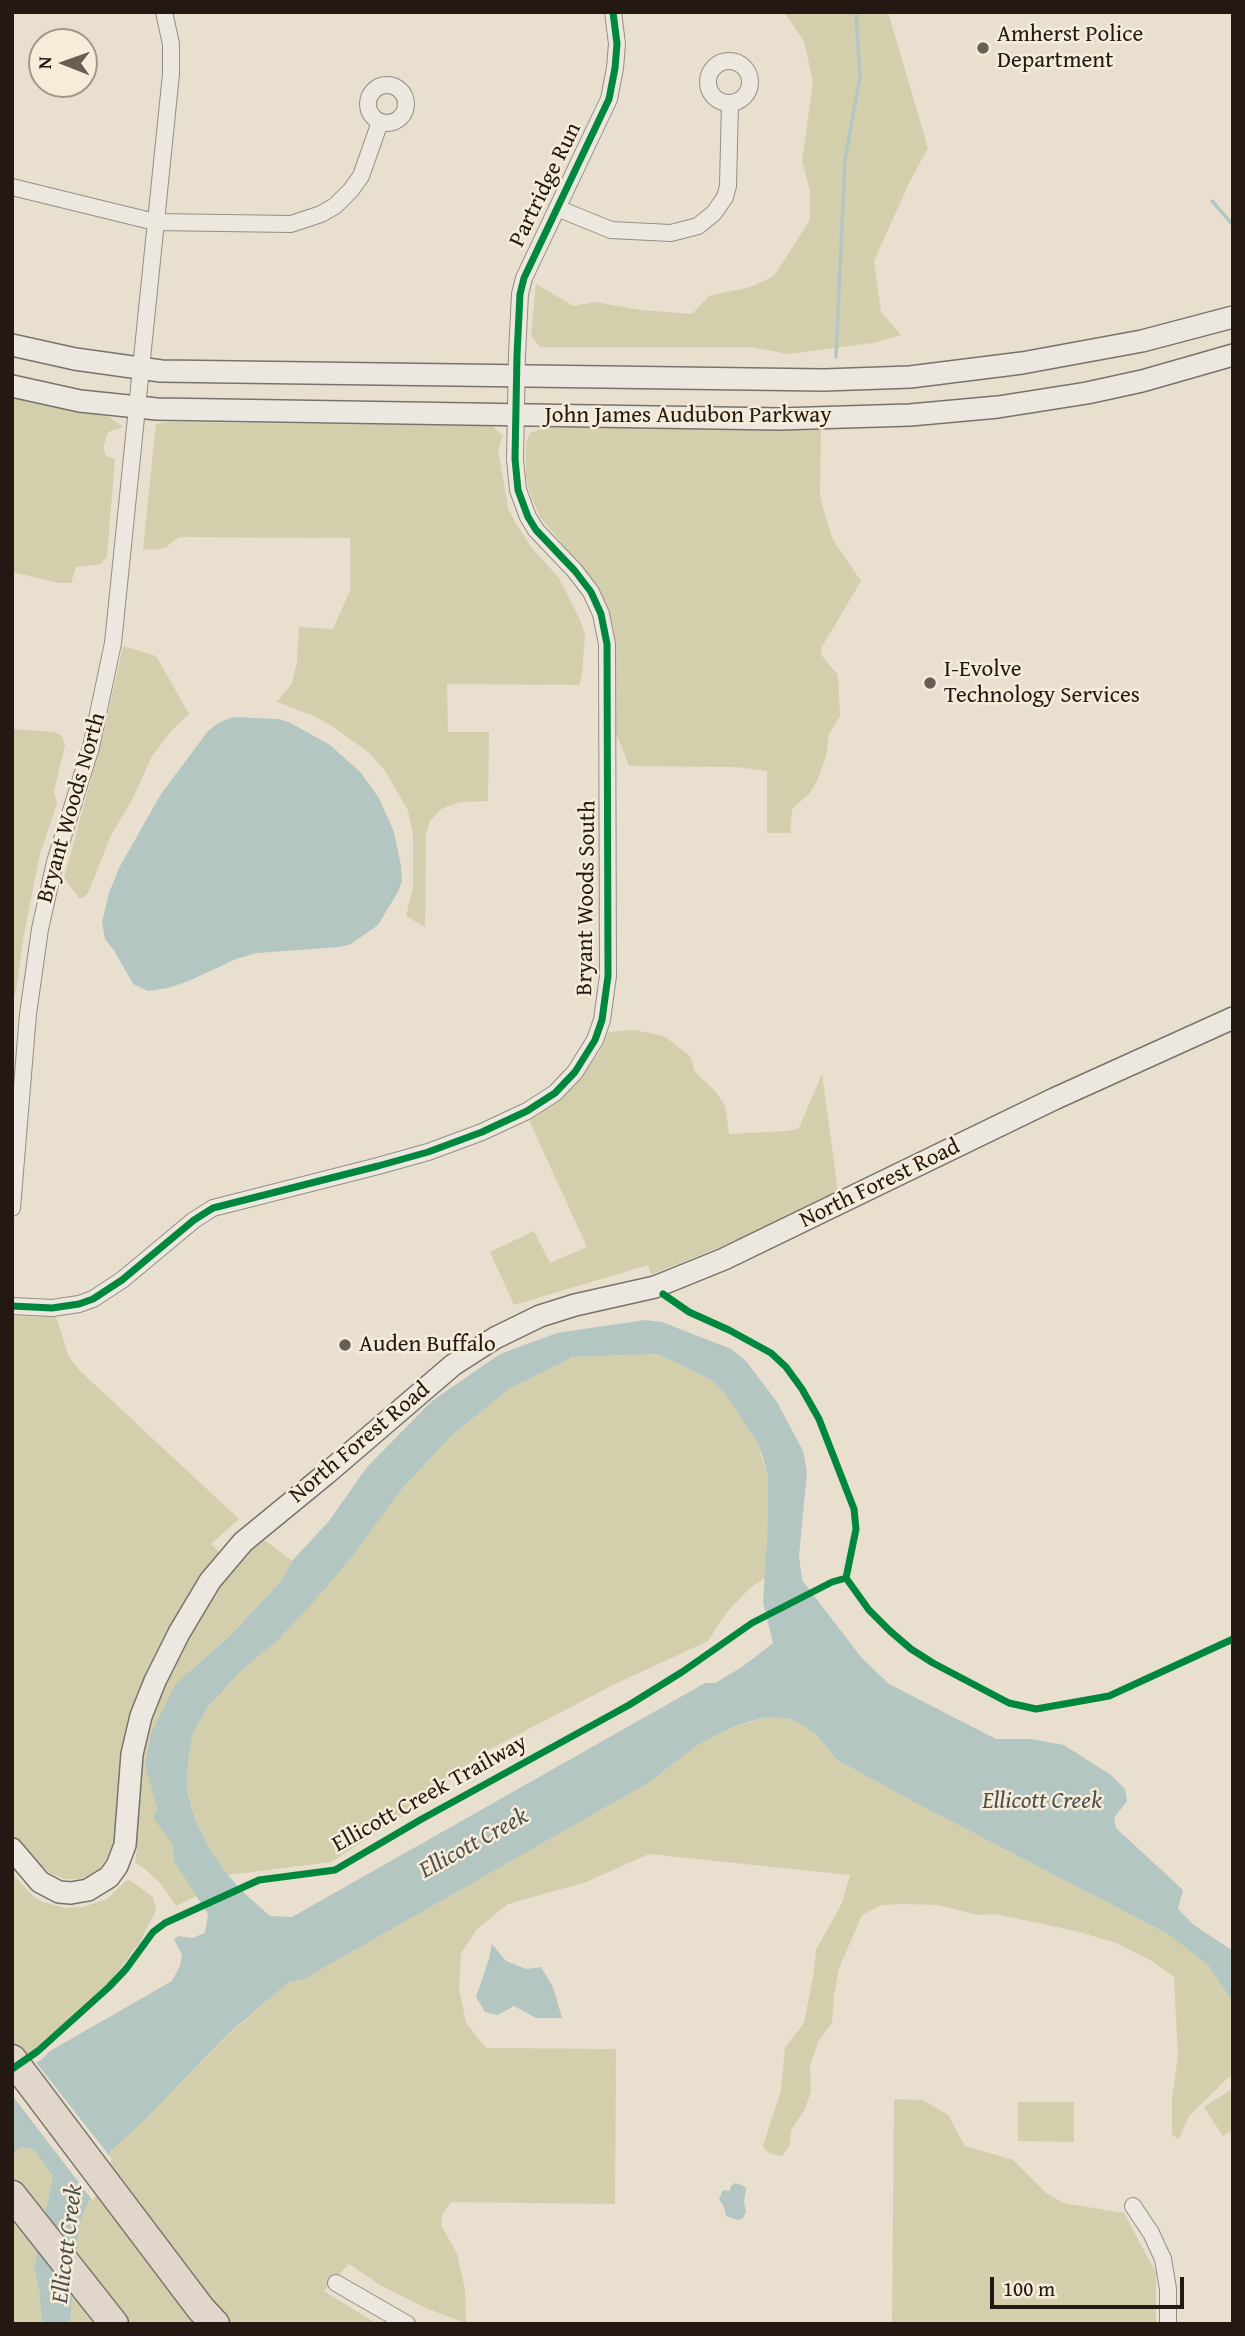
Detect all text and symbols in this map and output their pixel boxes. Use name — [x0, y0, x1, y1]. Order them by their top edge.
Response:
place label: Amherst Police Department — [997, 21, 1143, 75]
north arrow — [28, 28, 98, 98]
marker: Amherst Police Department — [975, 40, 991, 56]
text: N — [30, 56, 58, 69]
street label: Partridge Run — [504, 118, 588, 252]
street label: John James Audubon Parkway — [544, 402, 832, 430]
place label: I-Evolve Technology Services — [944, 656, 1140, 710]
marker: I-Evolve Technology Services — [922, 675, 938, 691]
street label: Bryant Woods North — [32, 710, 112, 906]
street label: Bryant Woods South — [571, 800, 603, 996]
street label: North Forest Road — [795, 1133, 965, 1235]
place label: Auden Buffalo — [359, 1331, 496, 1359]
marker: Auden Buffalo — [337, 1337, 353, 1353]
street label: North Forest Road — [284, 1376, 436, 1510]
street label: Ellicott Creek Trailway — [328, 1729, 532, 1859]
water label: Ellicott Creek — [982, 1788, 1102, 1816]
water label: Ellicott Creek — [415, 1802, 533, 1886]
water label: Ellicott Creek — [46, 2183, 90, 2305]
scale bar — [993, 2262, 1187, 2306]
text: 100 m — [1003, 2273, 1055, 2304]

